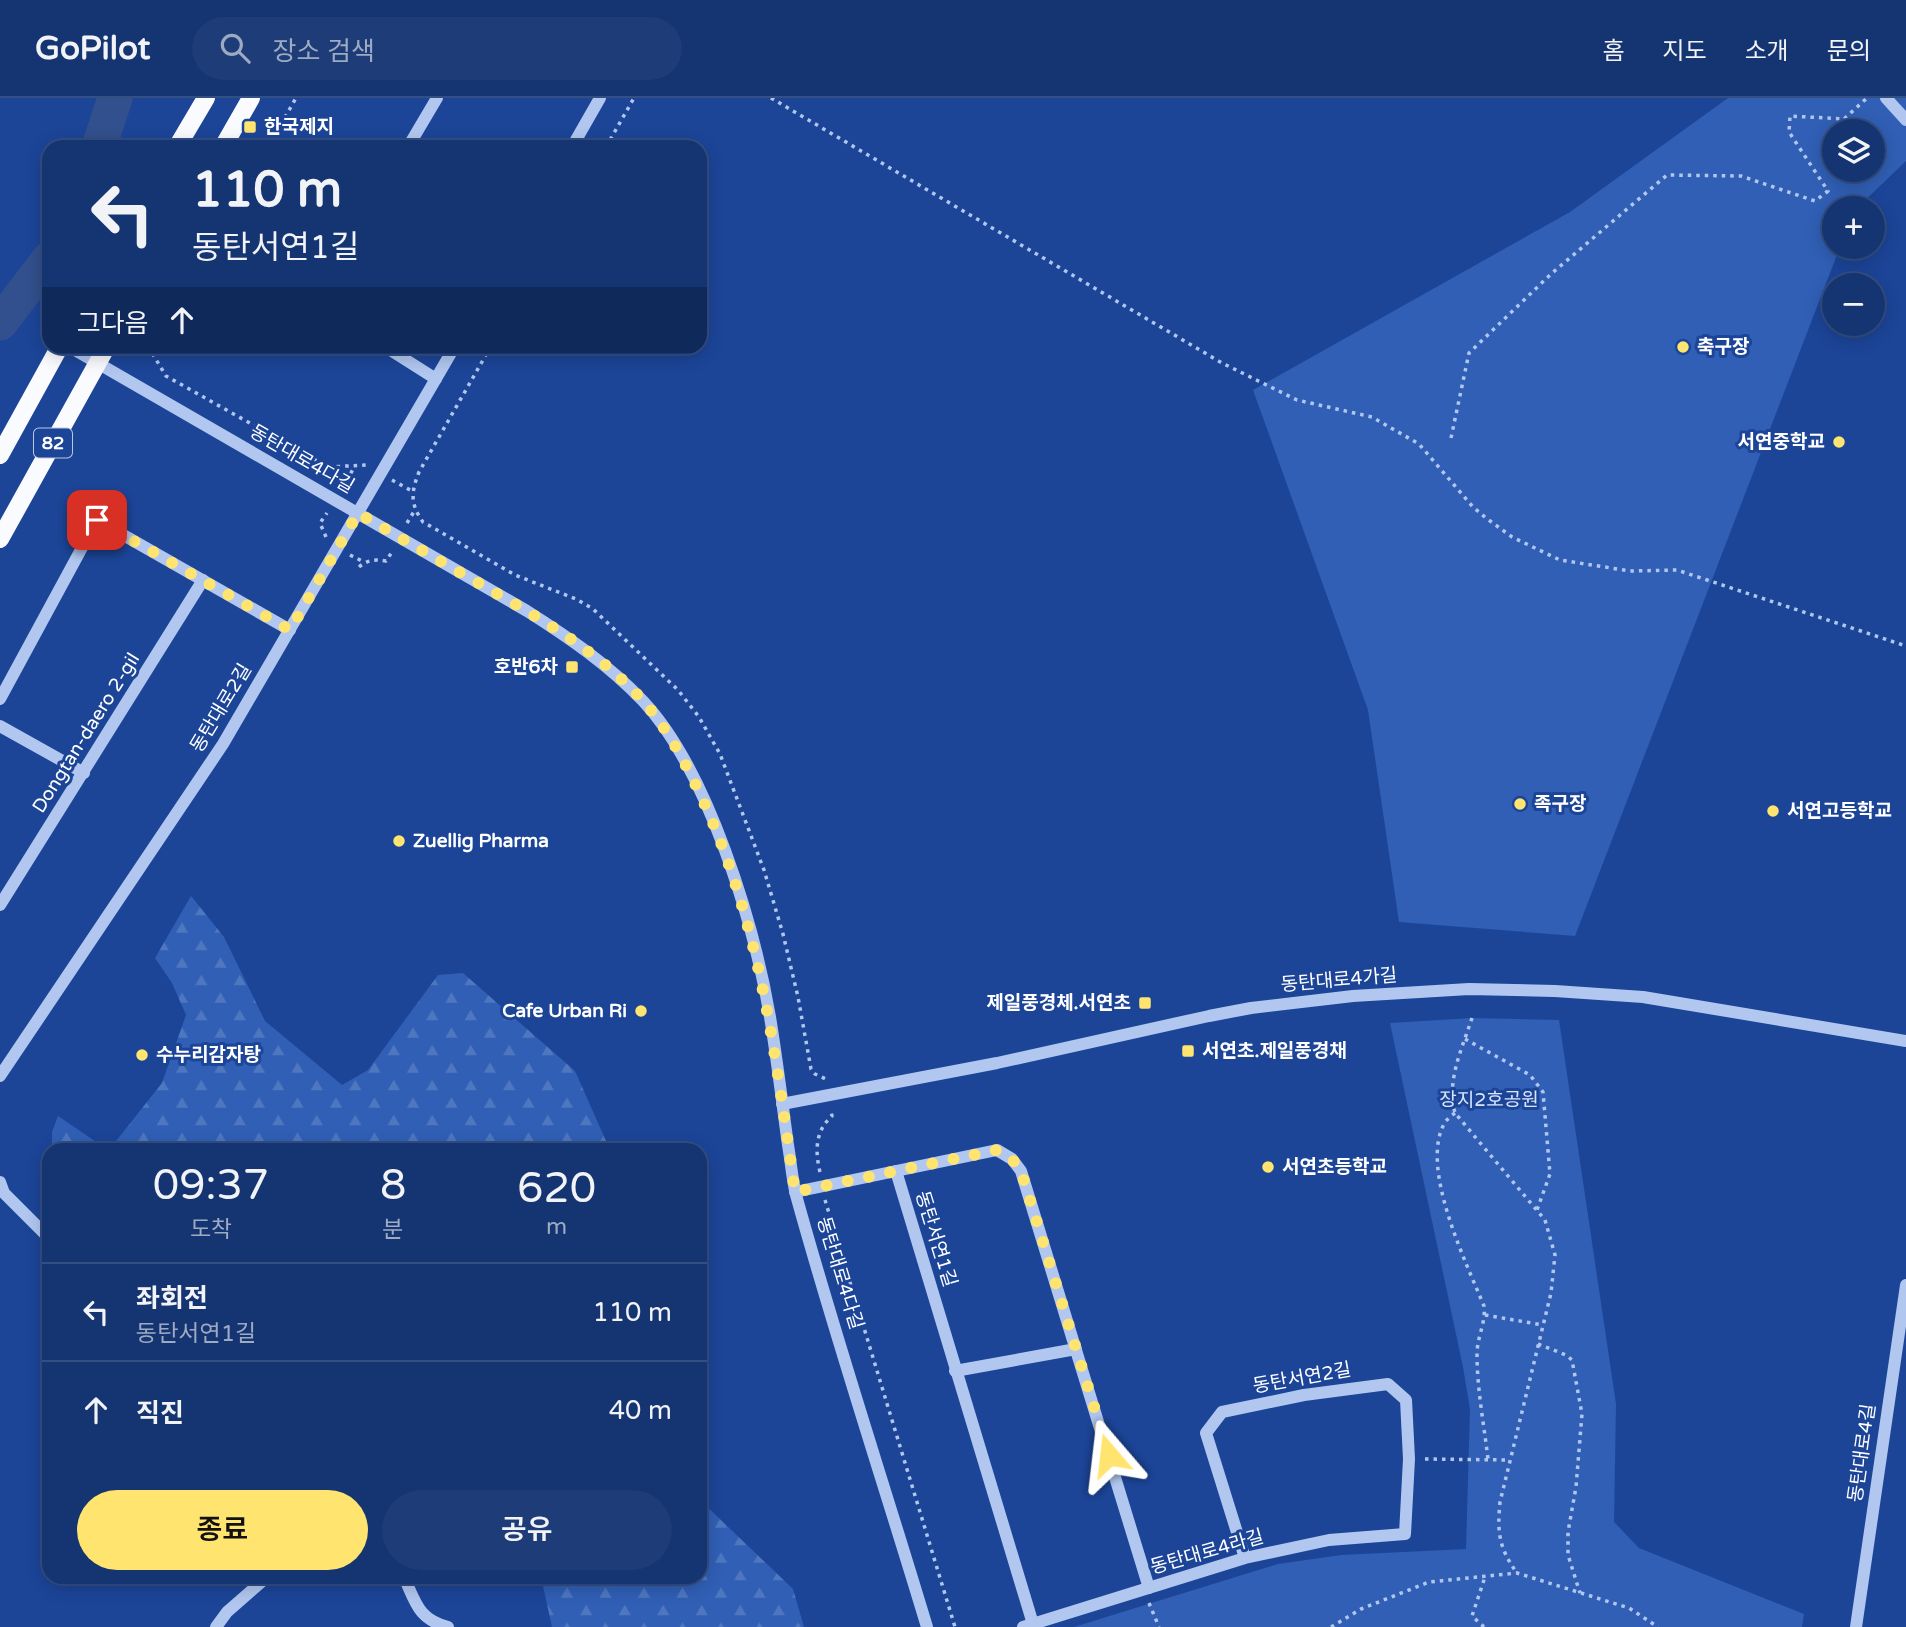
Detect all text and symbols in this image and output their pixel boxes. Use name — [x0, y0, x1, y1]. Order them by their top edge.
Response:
search box — [192, 17, 682, 80]
text: GoPilot — [35, 29, 150, 68]
icon: search — [216, 29, 254, 67]
text: 장소 검색 — [272, 36, 375, 67]
text: 홈 — [1602, 37, 1624, 66]
text: 지도 — [1662, 37, 1707, 66]
text: 소개 — [1745, 37, 1789, 66]
text: 문의 — [1827, 37, 1871, 66]
place label: 한국제지 — [264, 116, 334, 138]
marker: 한국제지 — [242, 119, 258, 135]
map controls — [1822, 119, 1885, 336]
button: layers — [1822, 119, 1885, 182]
text: 110 m — [192, 161, 342, 220]
icon: left — [77, 168, 168, 259]
button: + — [1822, 196, 1885, 259]
text: 동탄서연1길 — [192, 229, 359, 267]
button: − — [1822, 273, 1885, 336]
icon: ahead — [163, 301, 201, 339]
text: 그다음 — [77, 308, 149, 339]
place label: 축구장 — [1697, 336, 1749, 358]
marker: 축구장 — [1675, 339, 1691, 355]
street label: 동탄대로4다길 — [246, 420, 358, 498]
road number: 82 — [34, 428, 72, 458]
place label: 서연중학교 — [1738, 431, 1825, 453]
marker: 서연중학교 — [1831, 434, 1847, 450]
pin — [67, 490, 127, 550]
icon: arrive — [78, 501, 116, 539]
street label: Dongtan-daero 2-gil — [28, 649, 144, 817]
place label: 호반6차 — [494, 656, 559, 678]
marker: 호반6차 — [564, 659, 580, 675]
street label: 동탄대로2길 — [186, 660, 256, 756]
place label: 족구장 — [1534, 793, 1586, 815]
marker: 족구장 — [1512, 796, 1528, 812]
place label: 서연고등학교 — [1787, 800, 1892, 822]
marker: 서연고등학교 — [1765, 803, 1781, 819]
place label: Zuellig Pharma — [413, 830, 549, 853]
marker: Zuellig Pharma — [391, 833, 407, 849]
street label: 동탄대로4가길 — [1280, 964, 1398, 996]
place label: 제일풍경체.서연초 — [986, 992, 1131, 1014]
marker: 제일풍경체.서연초 — [1137, 995, 1153, 1011]
place label: Cafe Urban Ri — [502, 1000, 627, 1022]
marker: Cafe Urban Ri — [633, 1003, 649, 1019]
place label: 서연초.제일풍경채 — [1202, 1040, 1347, 1062]
marker: 서연초.제일풍경채 — [1180, 1043, 1196, 1059]
place label: 수누리감자탕 — [156, 1044, 261, 1066]
marker: 수누리감자탕 — [134, 1047, 150, 1063]
park label: 장지2호공원 — [1439, 1089, 1539, 1111]
place label: 서연초등학교 — [1282, 1156, 1387, 1178]
marker: 서연초등학교 — [1260, 1159, 1276, 1175]
text: 09:37 — [153, 1160, 269, 1211]
text: 8 — [380, 1160, 406, 1211]
text: 620 — [517, 1163, 596, 1214]
street label: 동탄서연1길 — [911, 1188, 961, 1290]
text: m — [546, 1213, 567, 1241]
street label: 동탄대로4다길 — [812, 1214, 868, 1332]
text: 도착 — [190, 1216, 232, 1244]
text: 분 — [383, 1216, 404, 1244]
text: 좌회전 — [136, 1283, 208, 1314]
icon: left — [77, 1293, 115, 1331]
text: 110 m — [592, 1297, 672, 1328]
text: 동탄서연1길 — [136, 1320, 256, 1348]
street label: 동탄서연2길 — [1251, 1359, 1353, 1397]
icon: ahead — [77, 1391, 115, 1429]
text: 40 m — [609, 1395, 672, 1426]
text: 직진 — [136, 1398, 184, 1429]
street label: 동탄대로4길 — [1844, 1402, 1880, 1504]
position arrow — [1072, 1418, 1146, 1492]
button: 종료 — [77, 1490, 368, 1570]
button: 공유 — [382, 1490, 672, 1570]
street label: 동탄대로4라길 — [1148, 1525, 1266, 1579]

